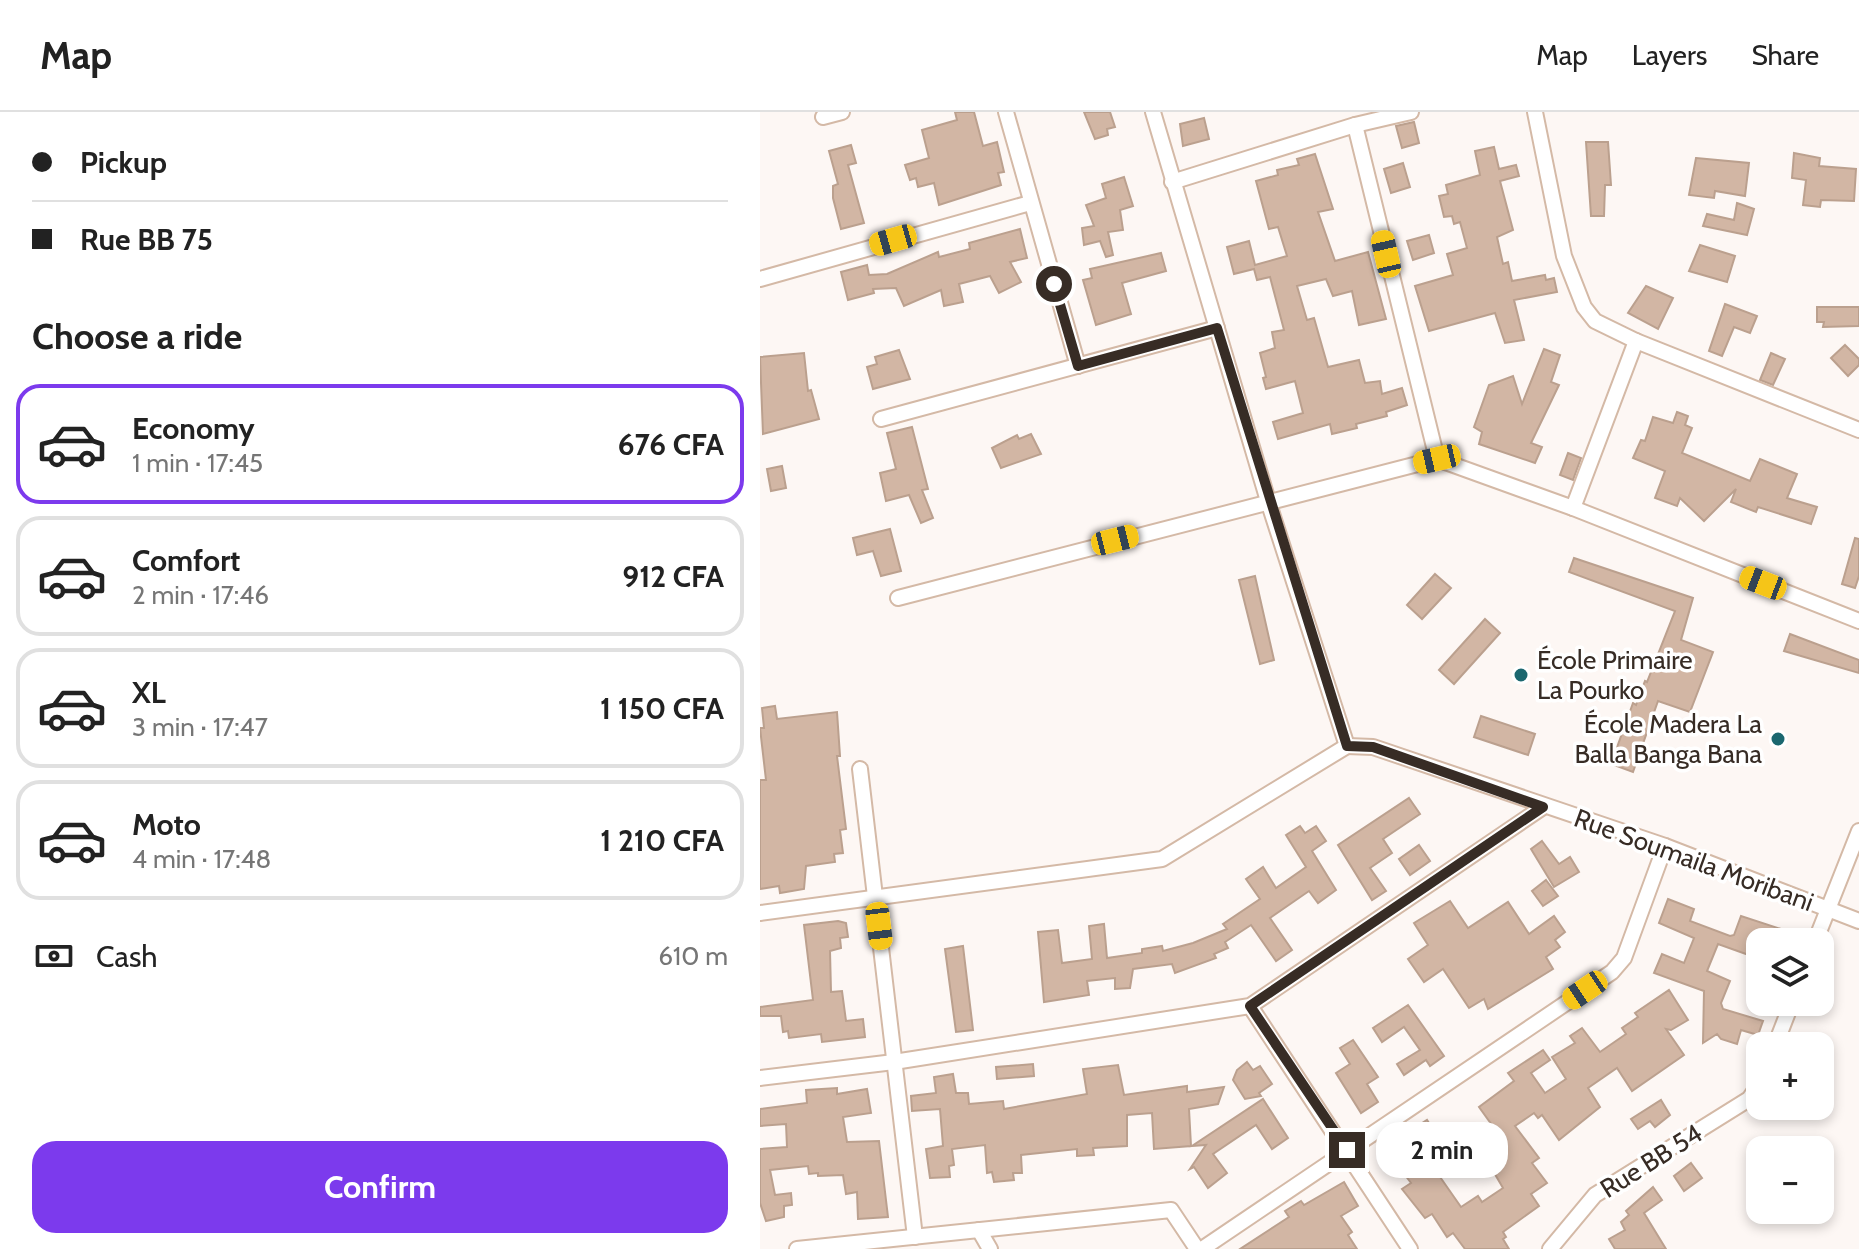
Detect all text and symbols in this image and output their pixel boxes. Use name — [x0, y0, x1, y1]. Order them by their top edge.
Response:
text: Map — [40, 32, 112, 79]
text: Map — [1536, 38, 1588, 72]
text: Layers — [1632, 38, 1707, 72]
text: Share — [1751, 38, 1819, 72]
text: Pickup — [80, 144, 167, 181]
text: Rue BB 75 — [80, 221, 213, 258]
car — [867, 222, 919, 258]
car — [1369, 228, 1403, 280]
route start — [1036, 266, 1072, 302]
text: Choose a ride — [32, 314, 242, 358]
icon: car — [36, 408, 108, 480]
text: Economy — [132, 410, 255, 447]
text: 676 CFA — [618, 426, 724, 463]
car — [1411, 442, 1463, 476]
text: 1 min · 17:45 — [132, 447, 263, 479]
car — [1089, 523, 1141, 557]
icon: car — [36, 540, 108, 612]
text: Comfort — [132, 542, 240, 579]
text: 912 CFA — [622, 558, 724, 595]
car — [1736, 563, 1790, 603]
text: 2 min · 17:46 — [132, 579, 269, 611]
place label: École Primaire La Pourko — [1537, 644, 1692, 706]
marker: École Primaire La Pourko — [1512, 666, 1530, 684]
icon: car — [36, 672, 108, 744]
text: XL — [132, 674, 166, 711]
text: 1 150 CFA — [600, 690, 724, 727]
place label: École Madera La Balla Banga Bana — [1575, 708, 1763, 770]
text: 3 min · 17:47 — [132, 711, 268, 743]
marker: École Madera La Balla Banga Bana — [1769, 730, 1787, 748]
street label: Rue Soumaila Moribani — [1570, 802, 1818, 918]
icon: car — [36, 804, 108, 876]
text: Moto — [132, 806, 201, 843]
text: 1 210 CFA — [600, 822, 724, 859]
text: 4 min · 17:48 — [132, 843, 271, 875]
car — [864, 901, 894, 951]
map controls — [1746, 928, 1834, 1224]
button: layers — [1746, 928, 1834, 1016]
icon: cash — [32, 934, 76, 978]
text: Cash — [96, 938, 158, 975]
text: 610 m — [658, 940, 728, 972]
car — [1558, 967, 1612, 1013]
button: + — [1746, 1032, 1834, 1120]
street label: Rue BB 54 — [1594, 1117, 1708, 1205]
callout: 2 min — [1375, 1122, 1507, 1178]
route end — [1329, 1132, 1365, 1168]
text: 2 min — [1411, 1134, 1473, 1166]
button: − — [1746, 1136, 1834, 1224]
button: Confirm — [32, 1141, 728, 1233]

